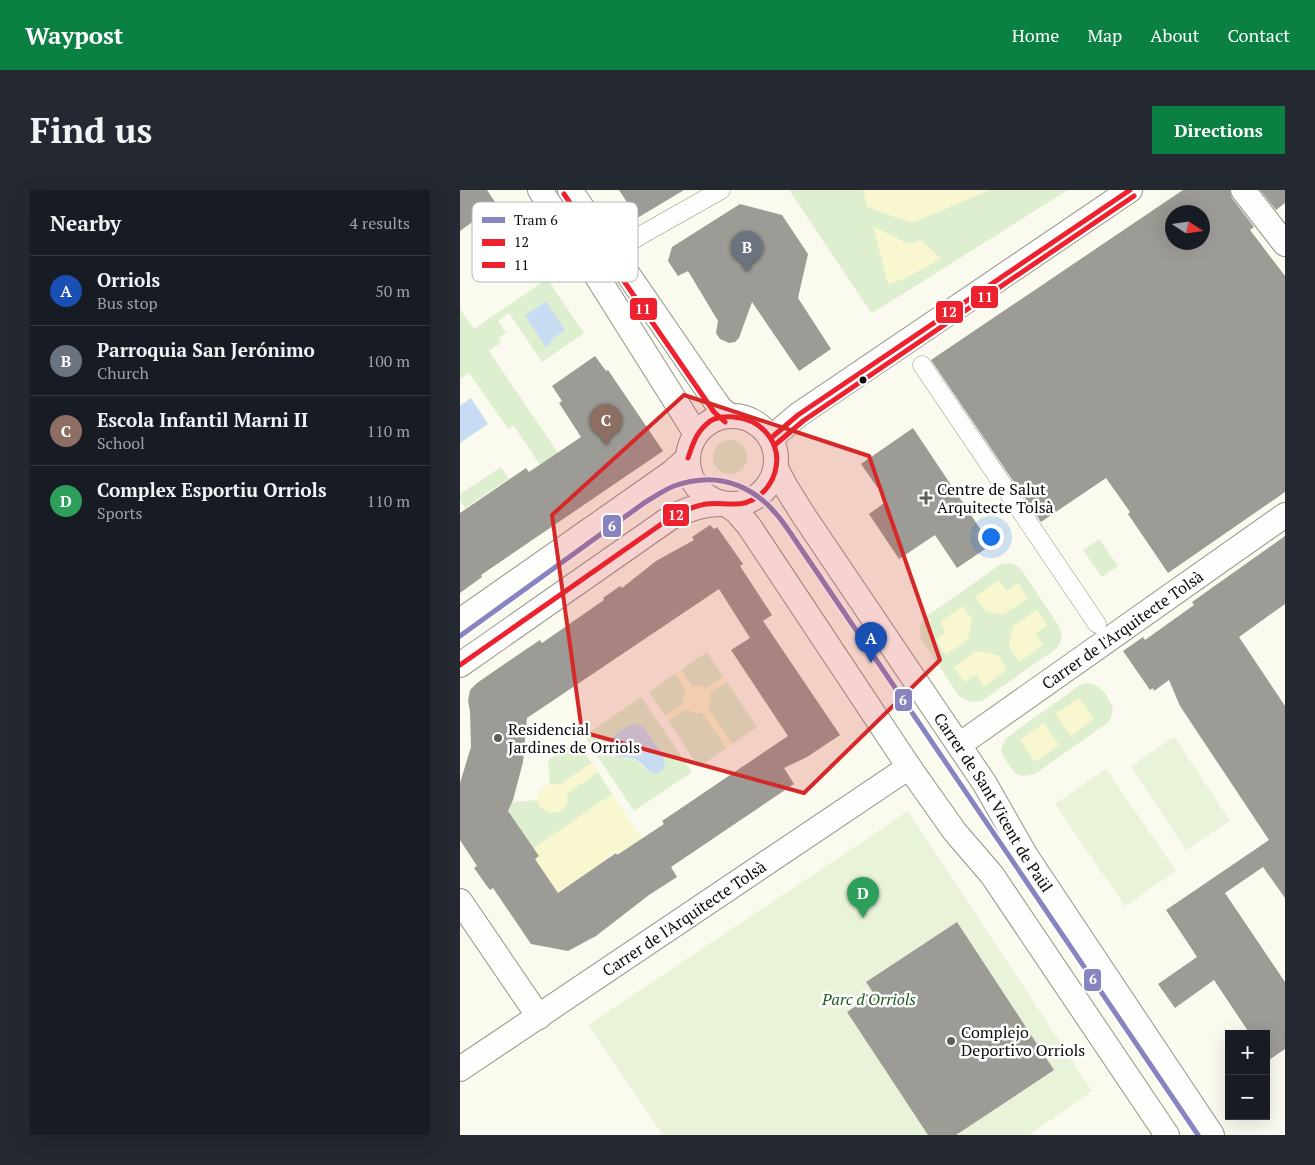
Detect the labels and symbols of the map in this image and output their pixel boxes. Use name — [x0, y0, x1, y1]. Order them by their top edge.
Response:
legend — [472, 202, 638, 282]
north arrow — [1165, 205, 1210, 250]
text: Tram 6 — [514, 210, 558, 229]
pin: B — [731, 231, 763, 272]
text: 12 — [514, 232, 529, 251]
text: 11 — [514, 255, 529, 274]
line badge: 11 — [970, 285, 999, 309]
text: 11 — [977, 287, 993, 306]
line badge: 11 — [629, 297, 658, 321]
text: 11 — [635, 299, 651, 318]
line badge: 12 — [935, 300, 964, 324]
text: 12 — [941, 302, 957, 321]
unlabelled marker — [858, 375, 868, 385]
pin: C — [590, 404, 622, 445]
place label: Centre de Salut Arquitecte Tolsà — [937, 478, 1054, 518]
marker: Centre de Salut Arquitecte Tolsà — [919, 491, 933, 505]
line badge: 12 — [662, 503, 690, 527]
text: 12 — [668, 505, 684, 524]
line badge: 6 — [602, 514, 622, 538]
text: 6 — [608, 516, 616, 535]
your location — [978, 524, 1004, 550]
street label: Carrer de l'Arquitecte Tolsà — [1037, 565, 1208, 694]
pin: A — [855, 622, 887, 663]
line badge: 6 — [894, 688, 913, 712]
text: 6 — [899, 690, 907, 709]
street label: Carrer de Sant Vicent de Paül — [929, 708, 1058, 897]
place label: Residencial Jardines de Orriols — [508, 718, 640, 758]
marker: Residencial Jardines de Orriols — [492, 732, 504, 744]
street label: Carrer de l'Arquitecte Tolsà — [598, 855, 770, 981]
pin: D — [847, 877, 879, 918]
line badge: 6 — [1083, 968, 1102, 992]
text: 6 — [1089, 969, 1097, 988]
park label: Parc d'Orriols — [821, 988, 916, 1010]
place label: Complejo Deportivo Orriols — [961, 1021, 1085, 1061]
marker: Complejo Deportivo Orriols — [945, 1035, 957, 1047]

